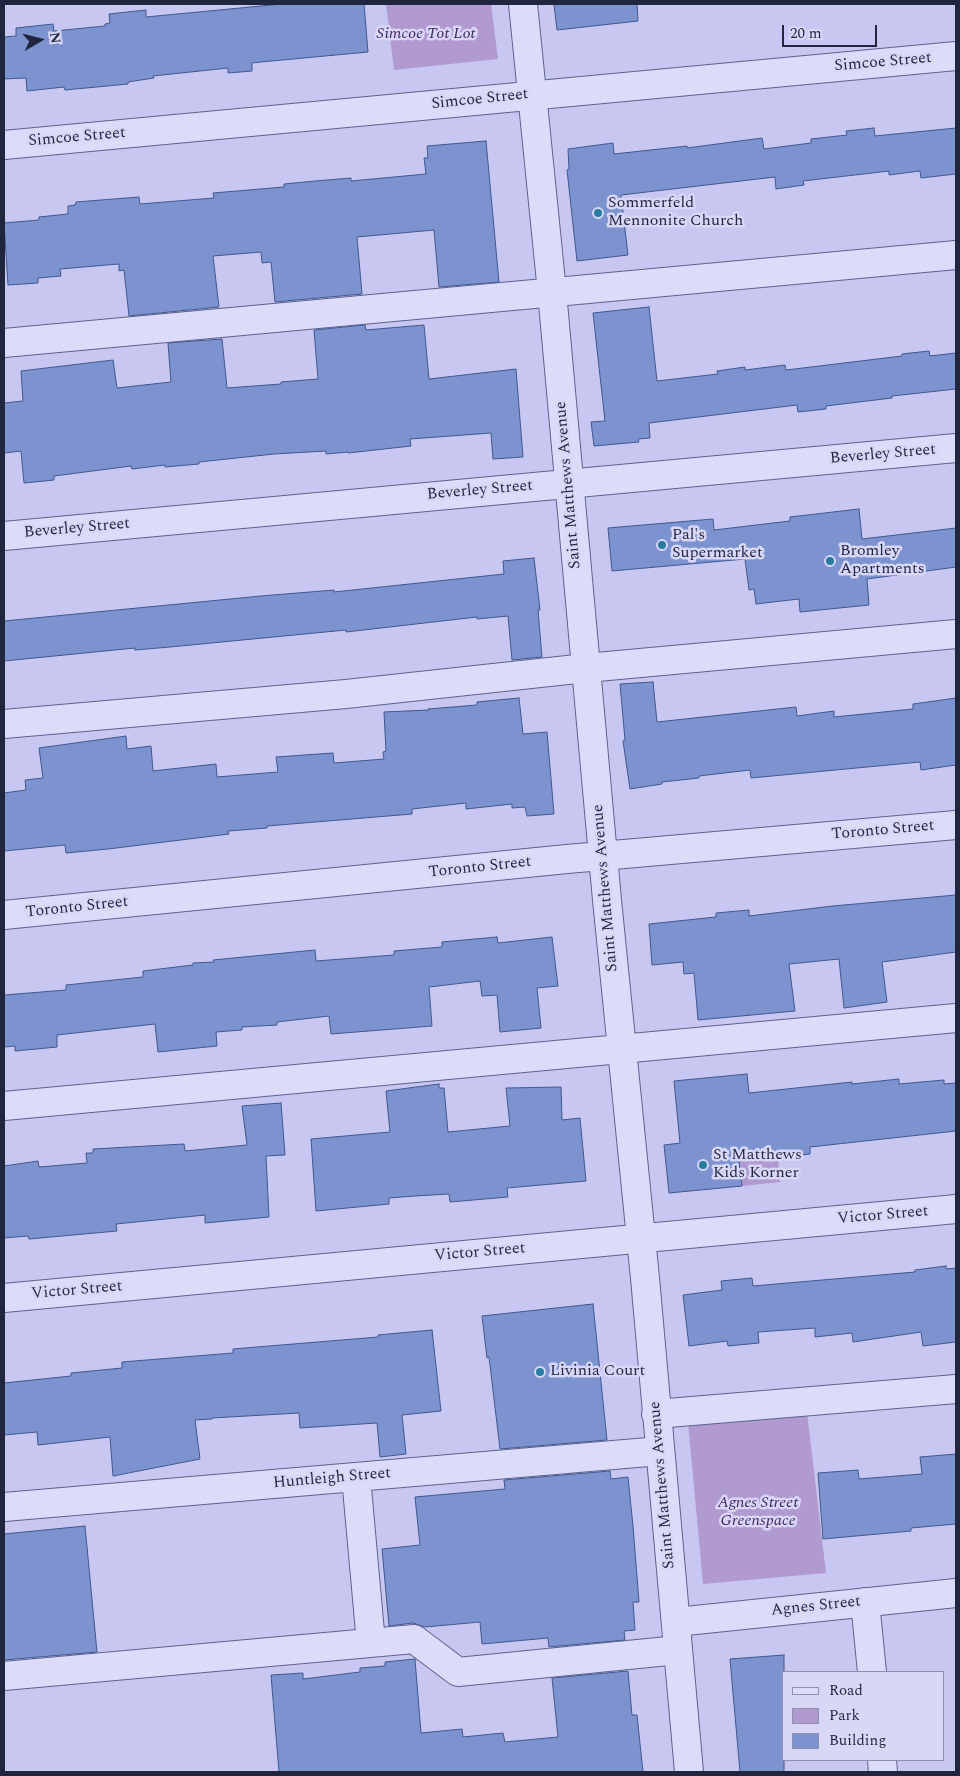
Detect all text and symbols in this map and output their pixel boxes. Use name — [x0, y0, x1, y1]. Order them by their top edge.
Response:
north arrow — [15, 15, 65, 65]
scale bar — [785, 15, 880, 47]
text: 20 m — [790, 22, 822, 45]
park label: Simcoe Tot Lot — [377, 25, 475, 45]
text: N — [44, 31, 67, 45]
street label: Simcoe Street — [834, 49, 932, 77]
street label: Simcoe Street — [431, 85, 529, 115]
street label: Simcoe Street — [28, 124, 126, 152]
place label: Sommerfeld Mennonite Church — [608, 194, 743, 232]
marker: Sommerfeld Mennonite Church — [592, 207, 604, 219]
street label: Saint Matthews Avenue — [552, 401, 586, 569]
street label: Beverley Street — [829, 441, 937, 469]
street label: Beverley Street — [426, 477, 534, 505]
street label: Beverley Street — [23, 515, 131, 543]
place label: Pal's Supermarket — [672, 526, 763, 564]
marker: Pal's Supermarket — [656, 539, 668, 551]
place label: Bromley Apartments — [840, 542, 925, 580]
marker: Bromley Apartments — [824, 555, 836, 567]
street label: Saint Matthews Avenue — [589, 804, 623, 972]
street label: Toronto Street — [831, 817, 935, 845]
street label: Toronto Street — [428, 853, 532, 883]
street label: Toronto Street — [25, 893, 129, 923]
place label: St Matthews Kids Korner — [713, 1146, 802, 1184]
marker: St Matthews Kids Korner — [697, 1159, 709, 1171]
street label: Victor Street — [837, 1202, 929, 1230]
street label: Victor Street — [434, 1239, 526, 1267]
street label: Victor Street — [31, 1277, 123, 1305]
place label: Livinia Court — [550, 1362, 645, 1382]
marker: Livinia Court — [534, 1366, 546, 1378]
street label: Saint Matthews Avenue — [646, 1401, 680, 1569]
street label: Huntleigh Street — [272, 1464, 392, 1494]
park label: Agnes Street Greenspace — [718, 1494, 798, 1532]
street label: Agnes Street — [770, 1593, 862, 1621]
legend — [782, 1671, 945, 1761]
text: Road — [829, 1679, 863, 1702]
text: Park — [829, 1704, 860, 1727]
text: Building — [829, 1729, 886, 1752]

